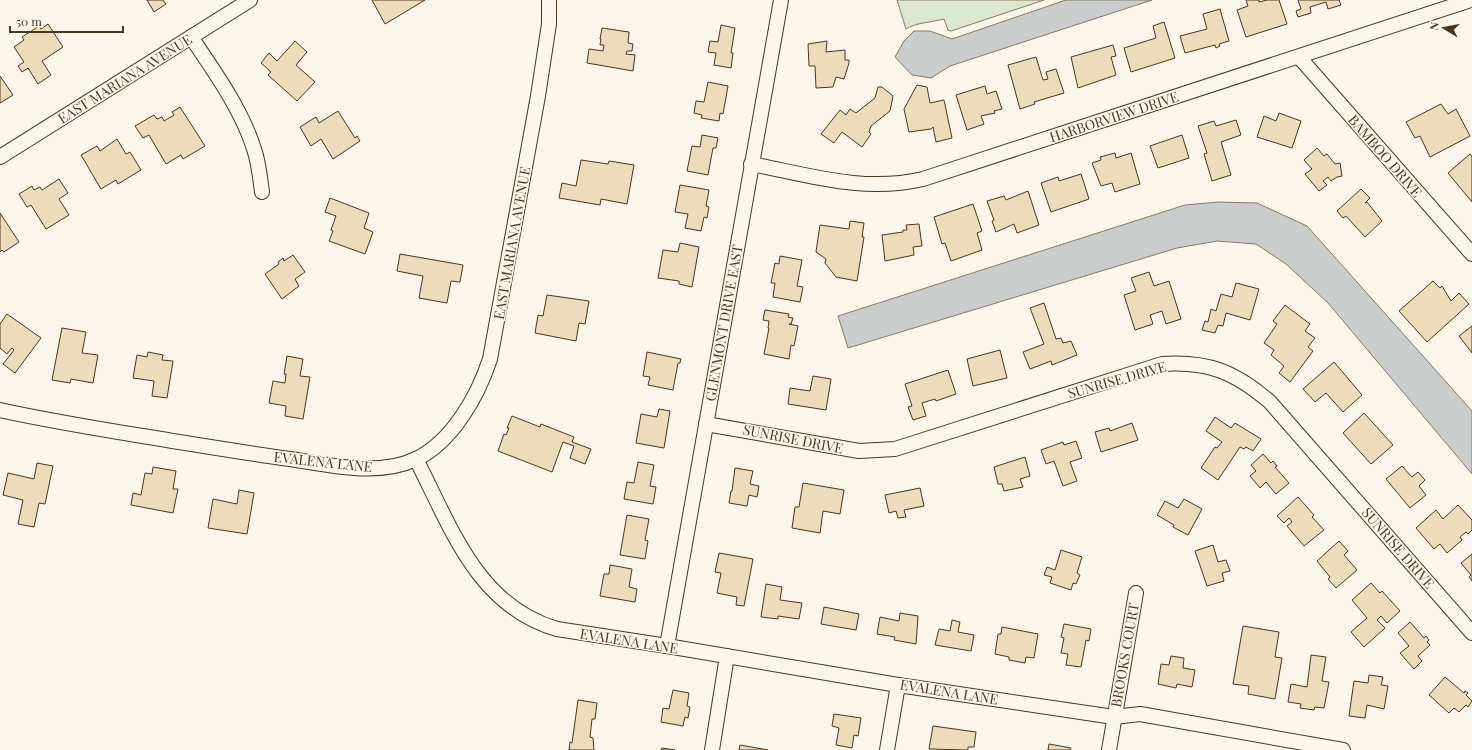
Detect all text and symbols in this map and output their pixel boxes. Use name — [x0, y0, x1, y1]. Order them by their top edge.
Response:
scale bar — [10, 8, 123, 34]
north arrow — [1424, 8, 1464, 48]
text: 50 m — [16, 13, 42, 29]
text: N — [1426, 21, 1442, 31]
street label: EAST MARIANA AVENUE — [54, 29, 195, 128]
street label: HARBORVIEW DRIVE — [1047, 87, 1181, 146]
street label: BAMBOO DRIVE — [1344, 110, 1426, 201]
street label: EAST MARIANA AVENUE — [489, 165, 534, 321]
street label: GLENMONT DRIVE EAST — [700, 243, 747, 403]
street label: SUNRISE DRIVE — [1065, 356, 1168, 403]
street label: SUNRISE DRIVE — [741, 419, 845, 458]
street label: EVALENA LANE — [273, 447, 373, 476]
street label: SUNRISE DRIVE — [1358, 503, 1439, 592]
street label: BROOKS COURT — [1106, 601, 1143, 709]
street label: EVALENA LANE — [579, 623, 679, 658]
street label: EVALENA LANE — [899, 674, 999, 709]

